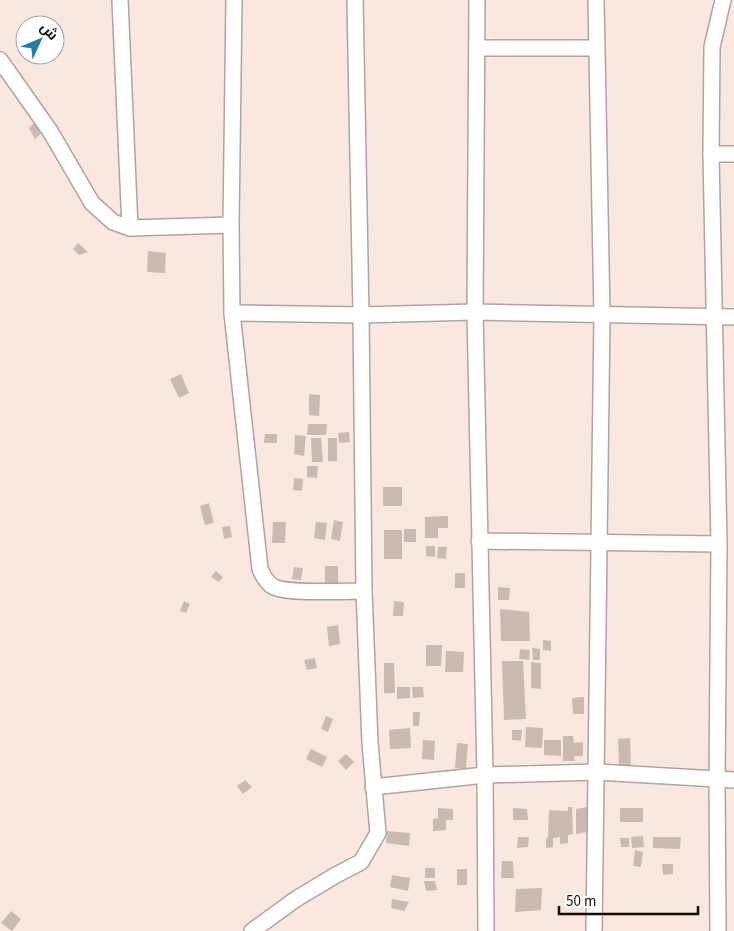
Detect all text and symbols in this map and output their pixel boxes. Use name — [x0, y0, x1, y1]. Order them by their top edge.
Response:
north arrow — [15, 15, 65, 65]
text: ش — [35, 18, 62, 45]
scale bar — [559, 884, 698, 916]
text: 50 m — [566, 891, 596, 912]

